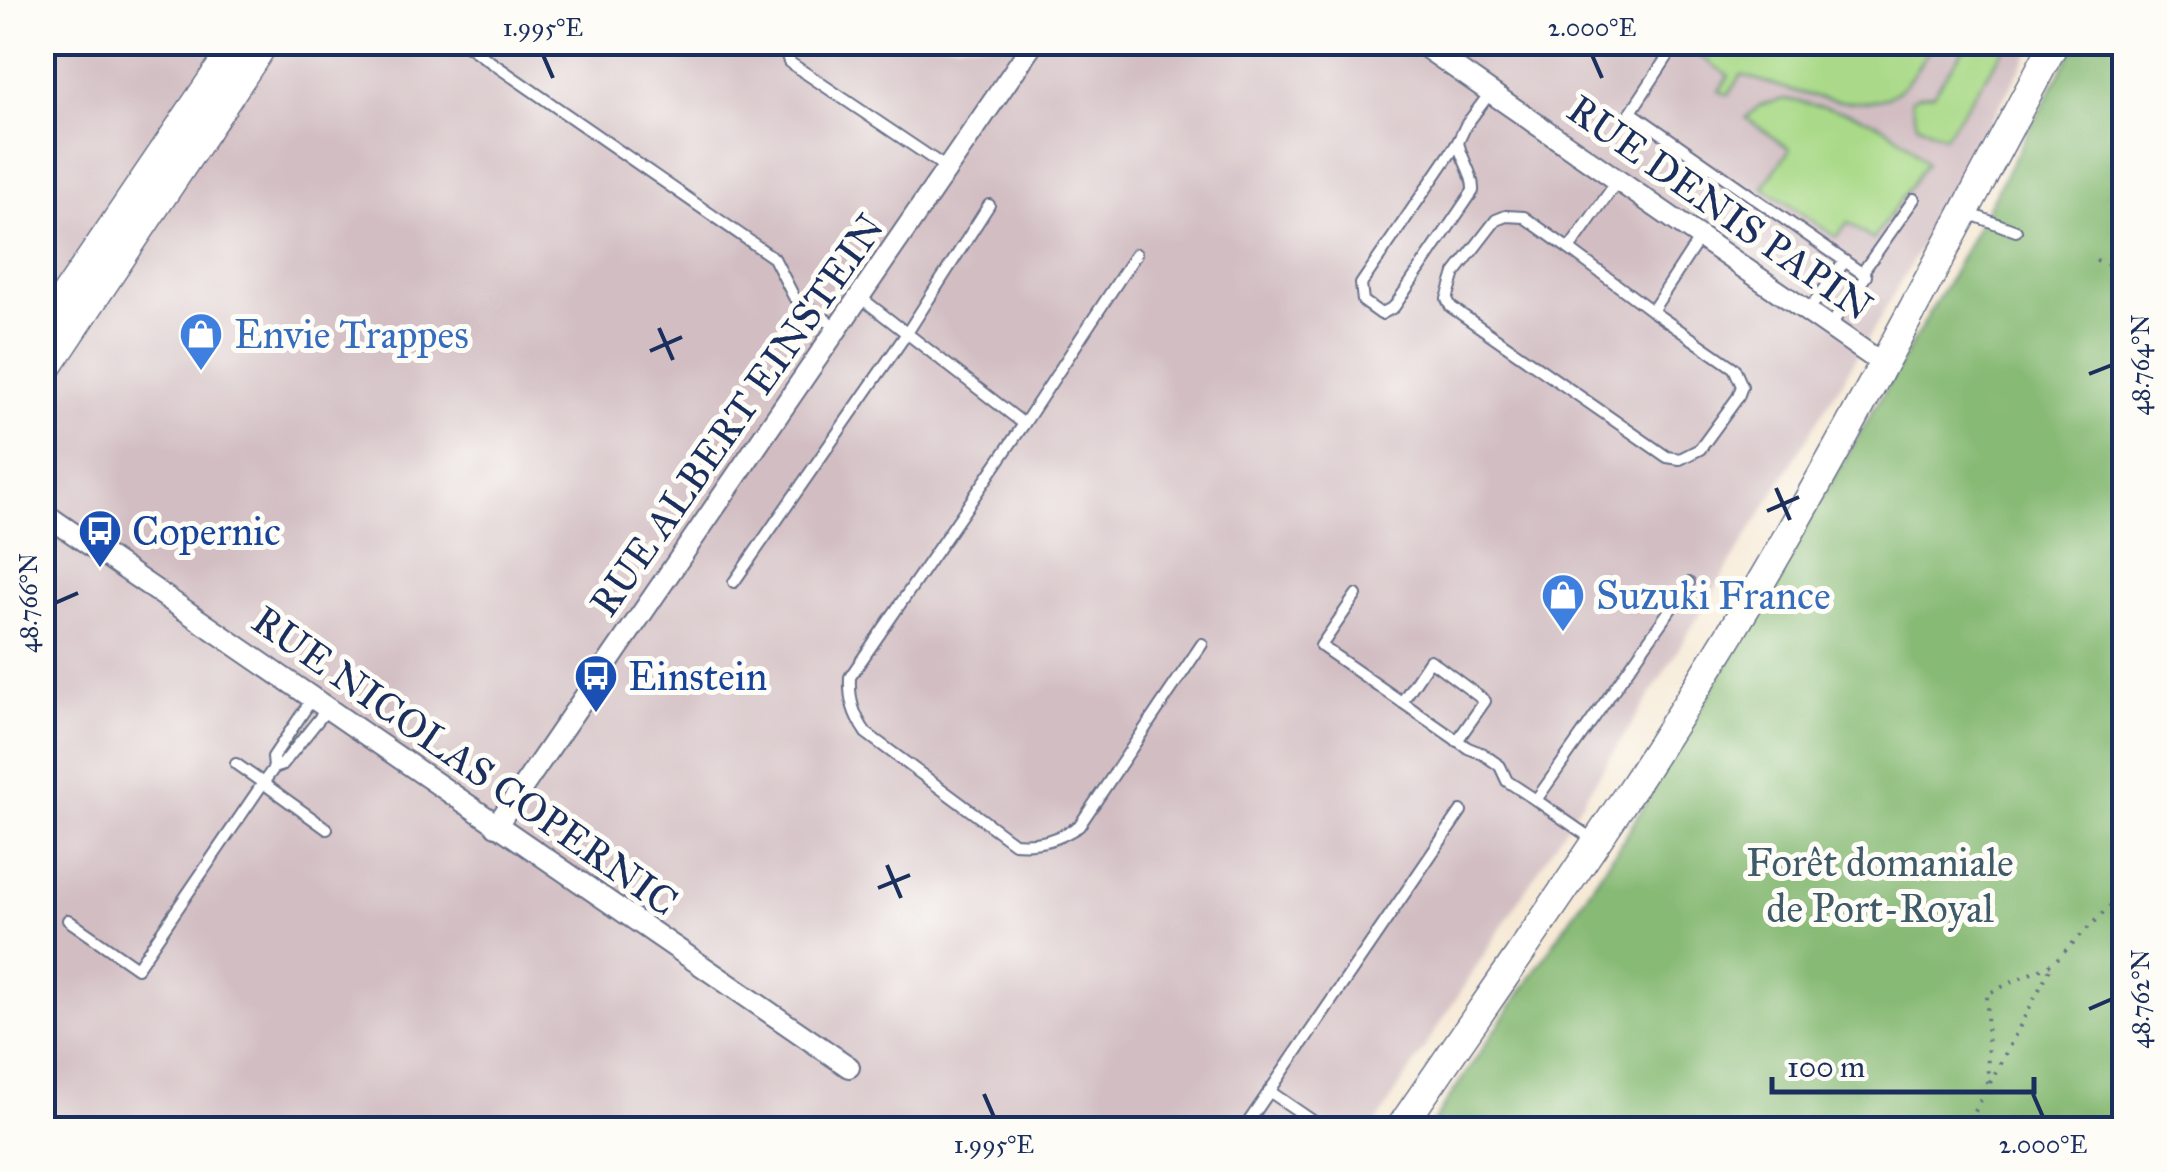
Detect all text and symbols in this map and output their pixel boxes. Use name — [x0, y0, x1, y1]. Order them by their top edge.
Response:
text: 1.995°E — [503, 12, 583, 43]
text: 2.000°E — [1548, 12, 1636, 43]
street label: RUE DENIS PAPIN — [1558, 84, 1882, 332]
street label: RUE ALBERT EINSTEIN — [579, 204, 895, 626]
place label: Envie Trappes — [234, 310, 469, 359]
shop icon: Envie Trappes — [178, 311, 224, 372]
text: 48.764°N — [2125, 314, 2156, 416]
place label: Copernic — [132, 507, 281, 556]
bus stop icon: Copernic — [77, 508, 123, 569]
text: 48.766°N — [13, 553, 44, 653]
place label: Suzuki France — [1596, 571, 1831, 620]
shop icon: Suzuki France — [1540, 572, 1586, 633]
street label: RUE NICOLAS COPERNIC — [243, 595, 687, 927]
place label: Einstein — [628, 652, 767, 701]
bus stop icon: Einstein — [573, 653, 619, 714]
park label: Forêt domaniale de Port-Royal — [1746, 838, 2014, 933]
text: 48.762°N — [2125, 949, 2156, 1049]
scale bar — [1772, 1032, 2034, 1094]
text: 100 m — [1787, 1049, 1865, 1085]
text: 1.995°E — [954, 1129, 1034, 1160]
text: 2.000°E — [1999, 1129, 2087, 1160]

